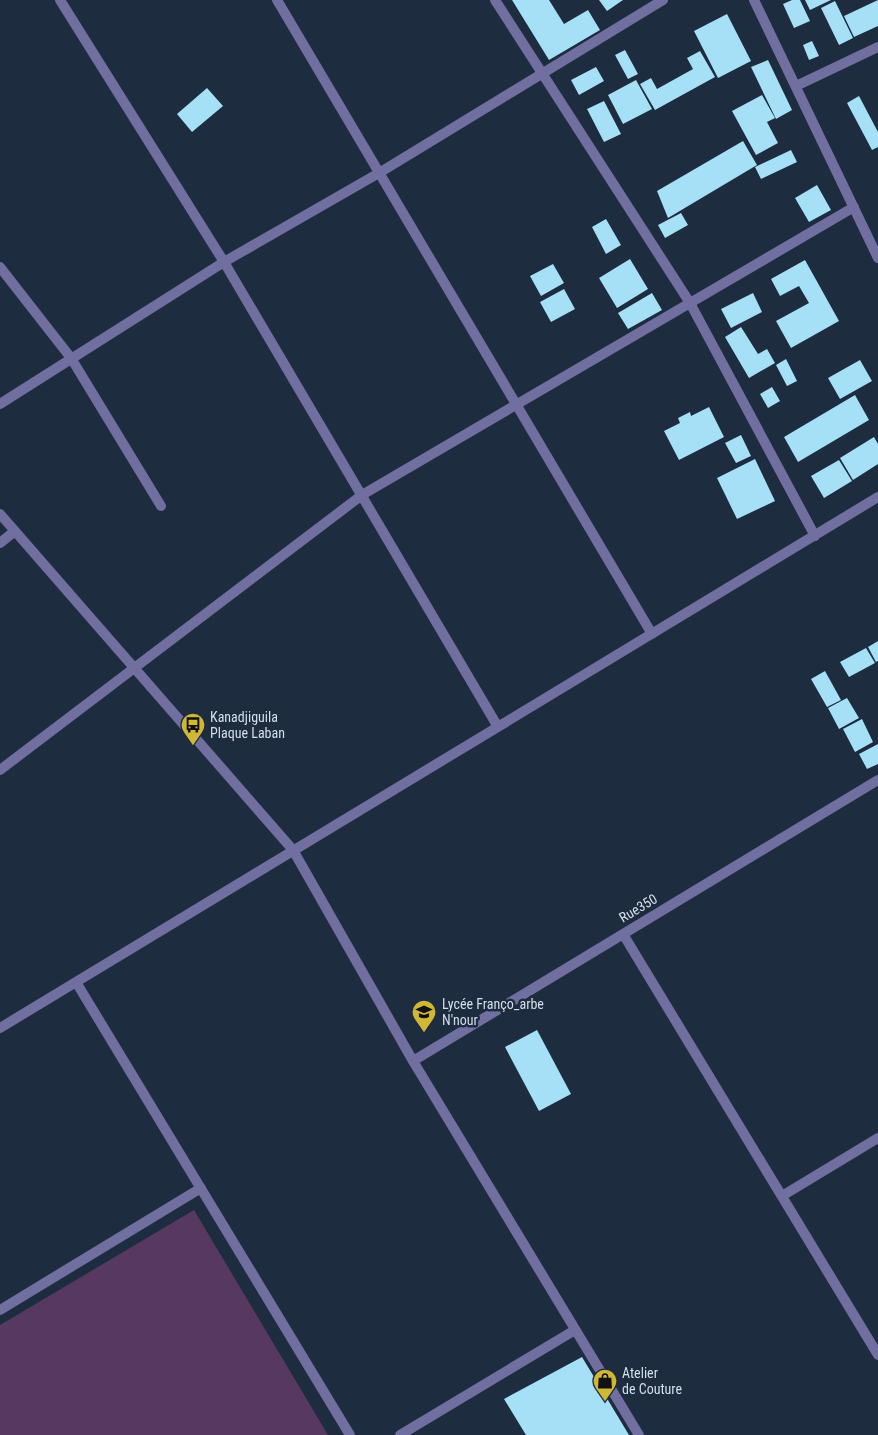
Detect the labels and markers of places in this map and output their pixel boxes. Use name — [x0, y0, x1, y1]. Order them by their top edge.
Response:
place label: Kanadjiguila Plaque Laban — [210, 709, 285, 741]
bus stop icon: Kanadjiguila Plaque Laban — [180, 712, 206, 746]
place label: Lycée Franço_arbe N'nour — [442, 996, 544, 1028]
school or university icon: Lycée Franço_arbe N'nour — [411, 999, 437, 1033]
place label: Atelier de Couture — [622, 1365, 682, 1397]
shop icon: Atelier de Couture — [592, 1368, 618, 1402]

